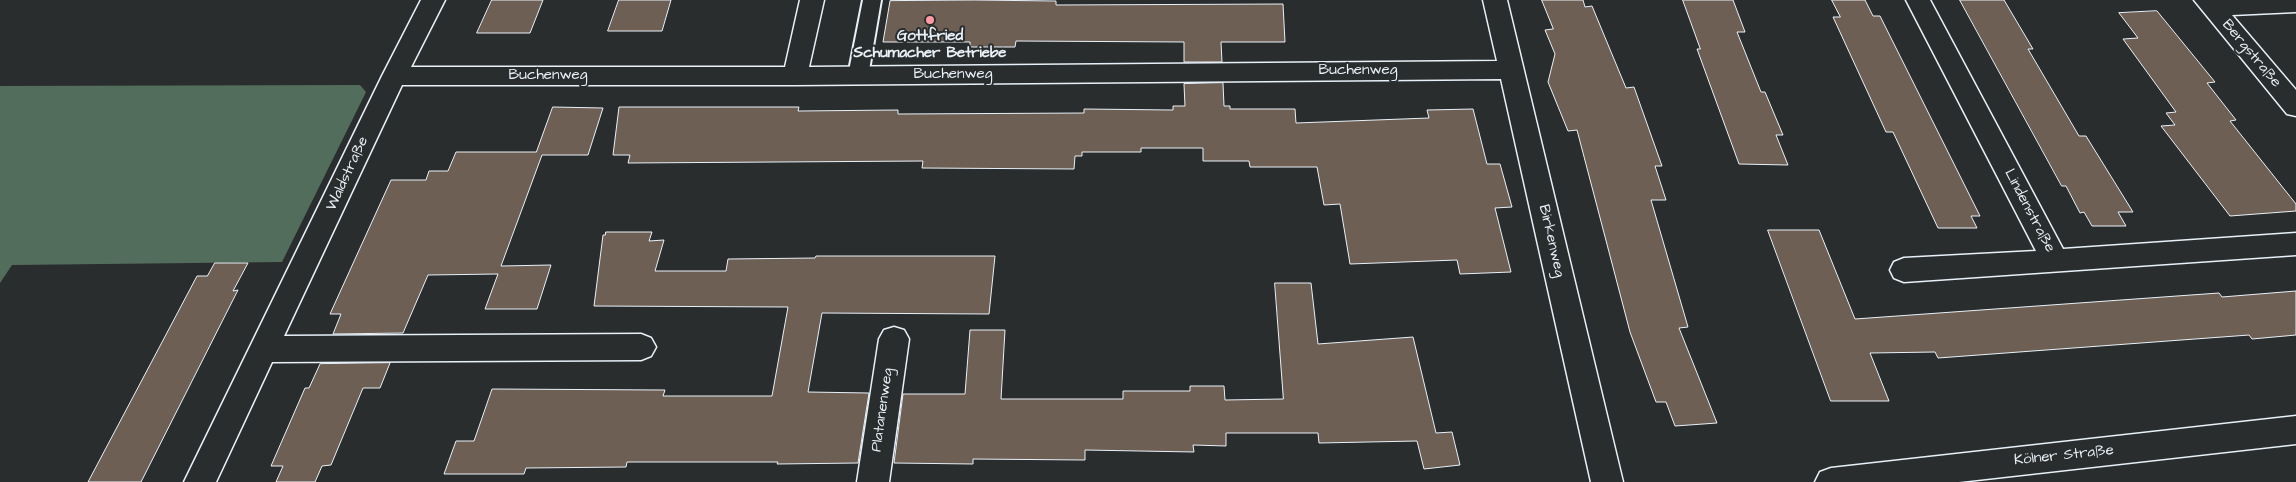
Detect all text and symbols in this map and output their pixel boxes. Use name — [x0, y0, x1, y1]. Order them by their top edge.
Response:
marker: Gottfried Schumacher Betriebe — [924, 14, 936, 26]
street label: Bergstraße — [2217, 16, 2285, 92]
place label: Gottfried Schumacher Betriebe — [854, 28, 1006, 63]
street label: Buchenweg — [1319, 62, 1397, 80]
street label: Buchenweg — [914, 66, 992, 84]
street label: Buchenweg — [509, 67, 587, 85]
street label: Waldstraße — [323, 134, 373, 214]
street label: Lindenstraße — [2000, 166, 2058, 256]
street label: Birkenweg — [1534, 203, 1568, 279]
street label: Platanenweg — [868, 367, 898, 453]
street label: Kölner Straße — [2013, 442, 2115, 470]

